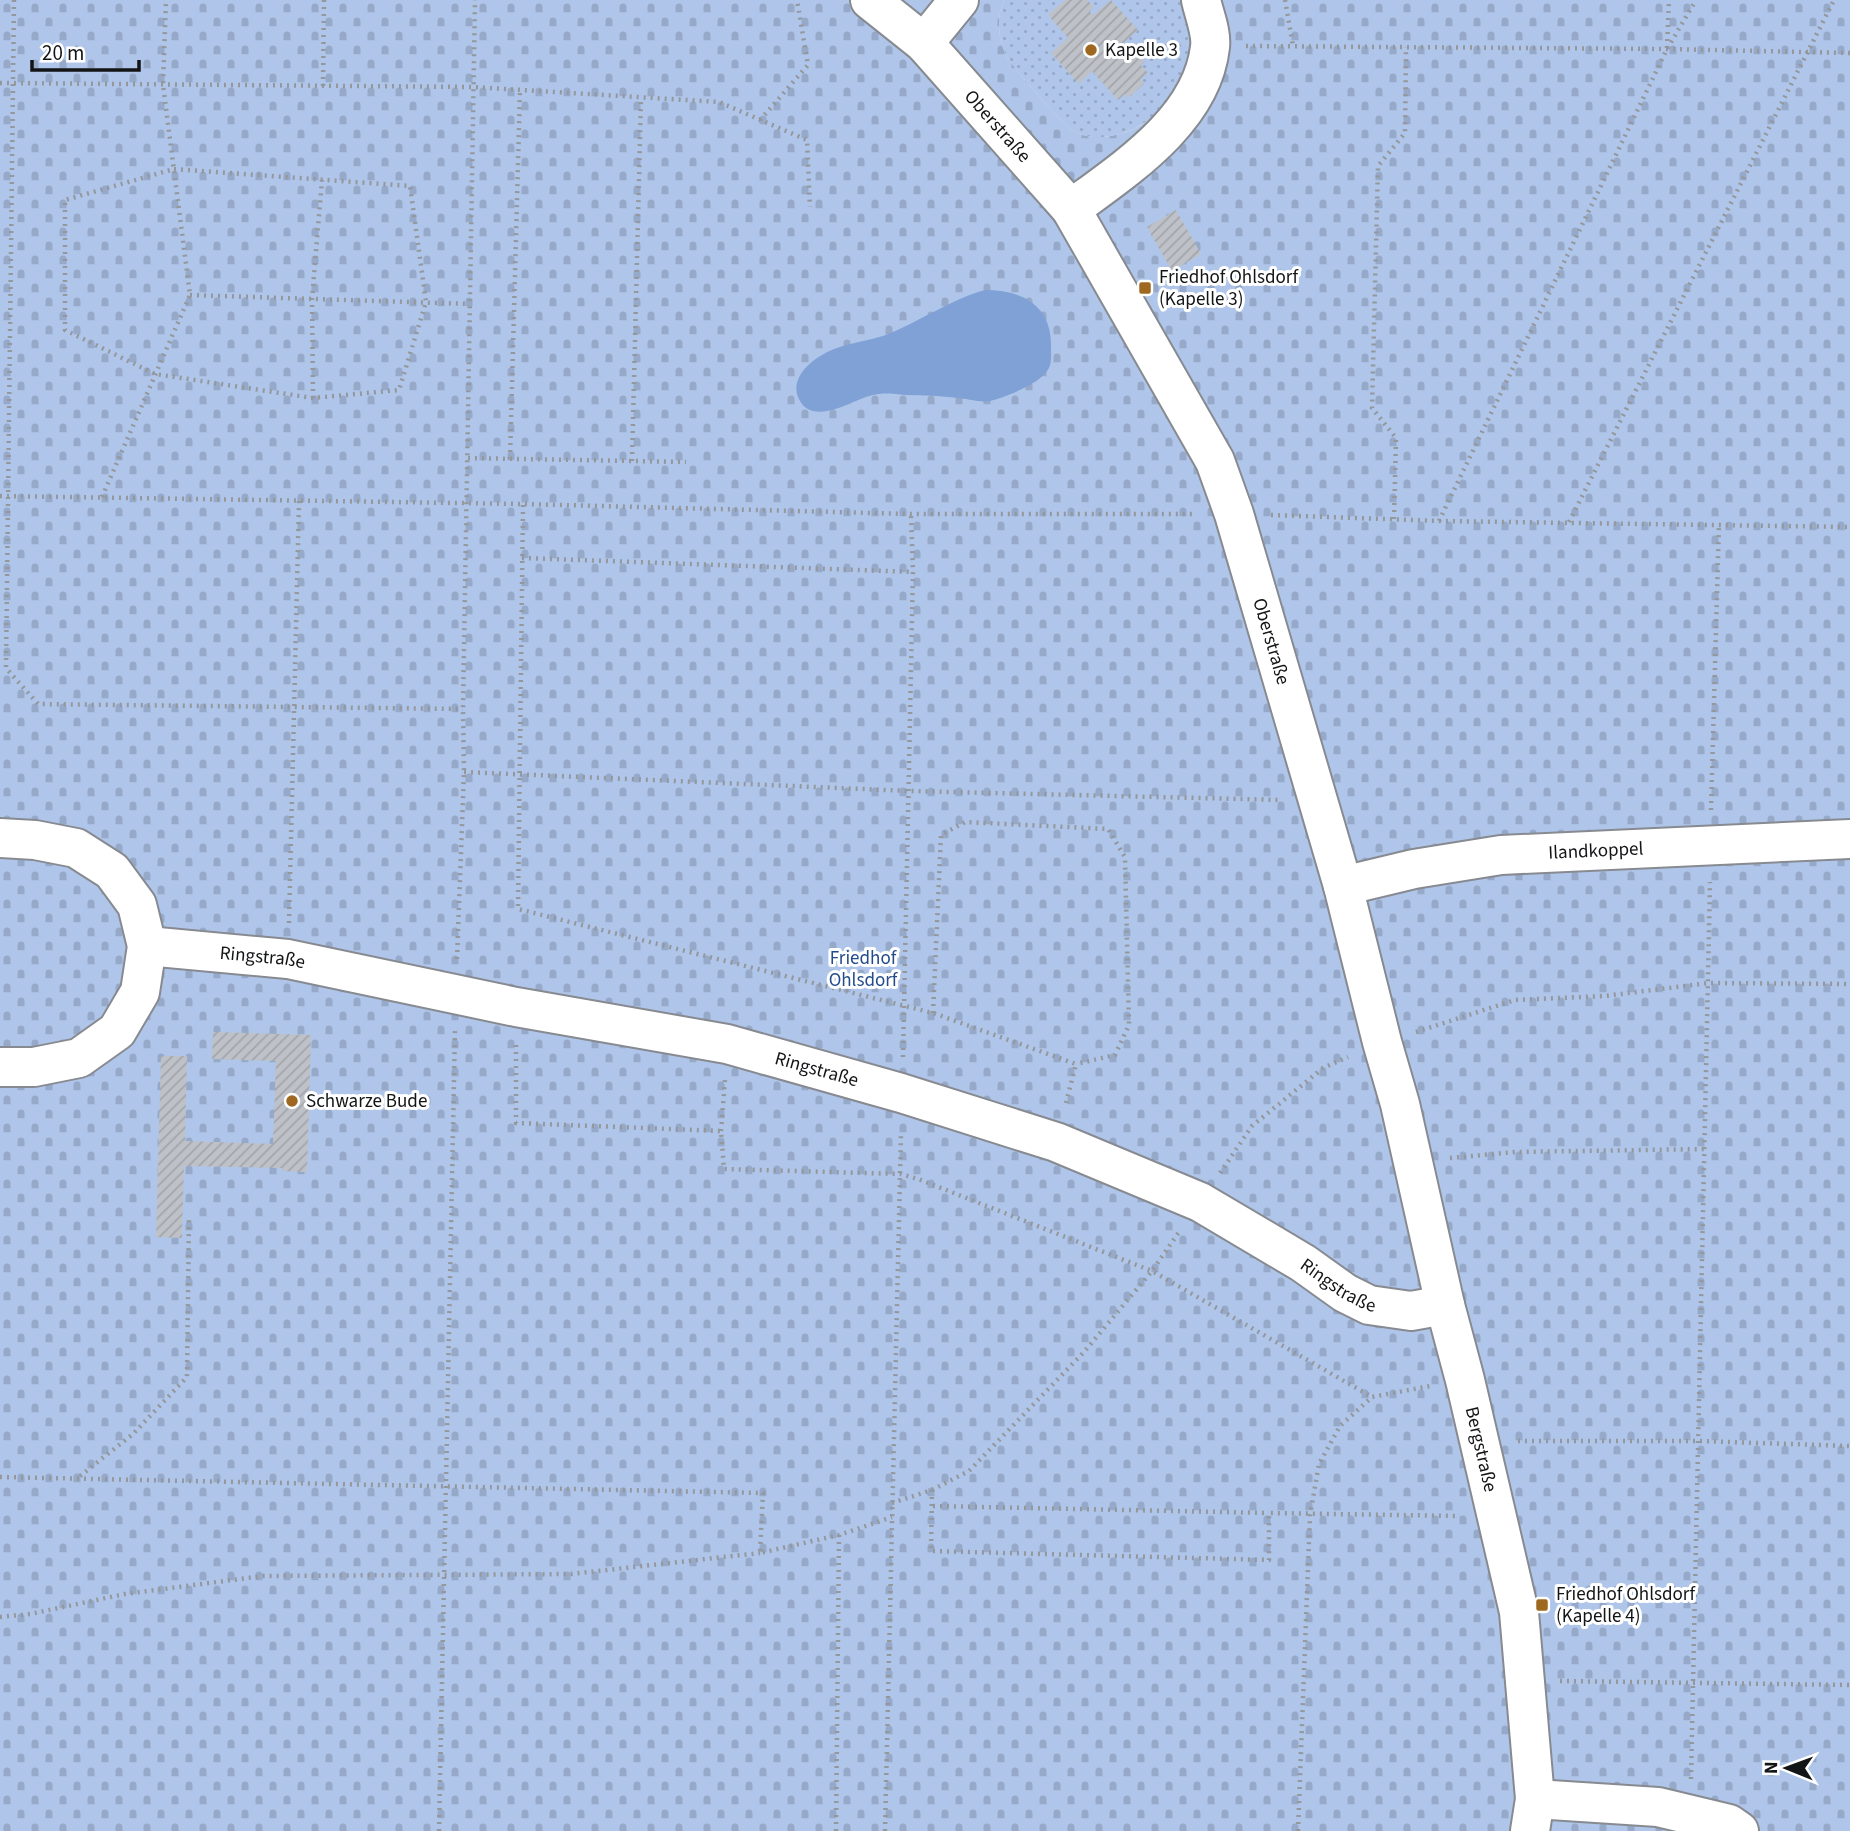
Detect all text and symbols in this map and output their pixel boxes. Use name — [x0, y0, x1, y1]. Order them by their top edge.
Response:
scale bar — [32, 28, 138, 72]
place label: Kapelle 3 — [1105, 37, 1178, 64]
text: 20 m — [42, 38, 84, 68]
marker: Kapelle 3 — [1083, 42, 1099, 58]
street label: Oberstraße — [958, 84, 1037, 168]
place label: Friedhof Ohlsdorf (Kapelle 3) — [1159, 264, 1299, 313]
marker: Friedhof Ohlsdorf (Kapelle 3) — [1137, 280, 1153, 296]
street label: Oberstraße — [1246, 595, 1297, 688]
street label: Ilandkoppel — [1548, 835, 1644, 866]
street label: Ringstraße — [219, 939, 308, 976]
park label: Friedhof Ohlsdorf — [829, 945, 899, 994]
street label: Ringstraße — [772, 1045, 862, 1094]
place label: Schwarze Bude — [306, 1088, 427, 1115]
marker: Schwarze Bude — [284, 1093, 300, 1109]
street label: Ringstraße — [1295, 1252, 1377, 1319]
street label: Bergstraße — [1458, 1404, 1504, 1495]
place label: Friedhof Ohlsdorf (Kapelle 4) — [1556, 1581, 1696, 1630]
marker: Friedhof Ohlsdorf (Kapelle 4) — [1534, 1597, 1550, 1613]
north arrow — [1752, 1733, 1822, 1803]
text: N — [1758, 1761, 1785, 1774]

